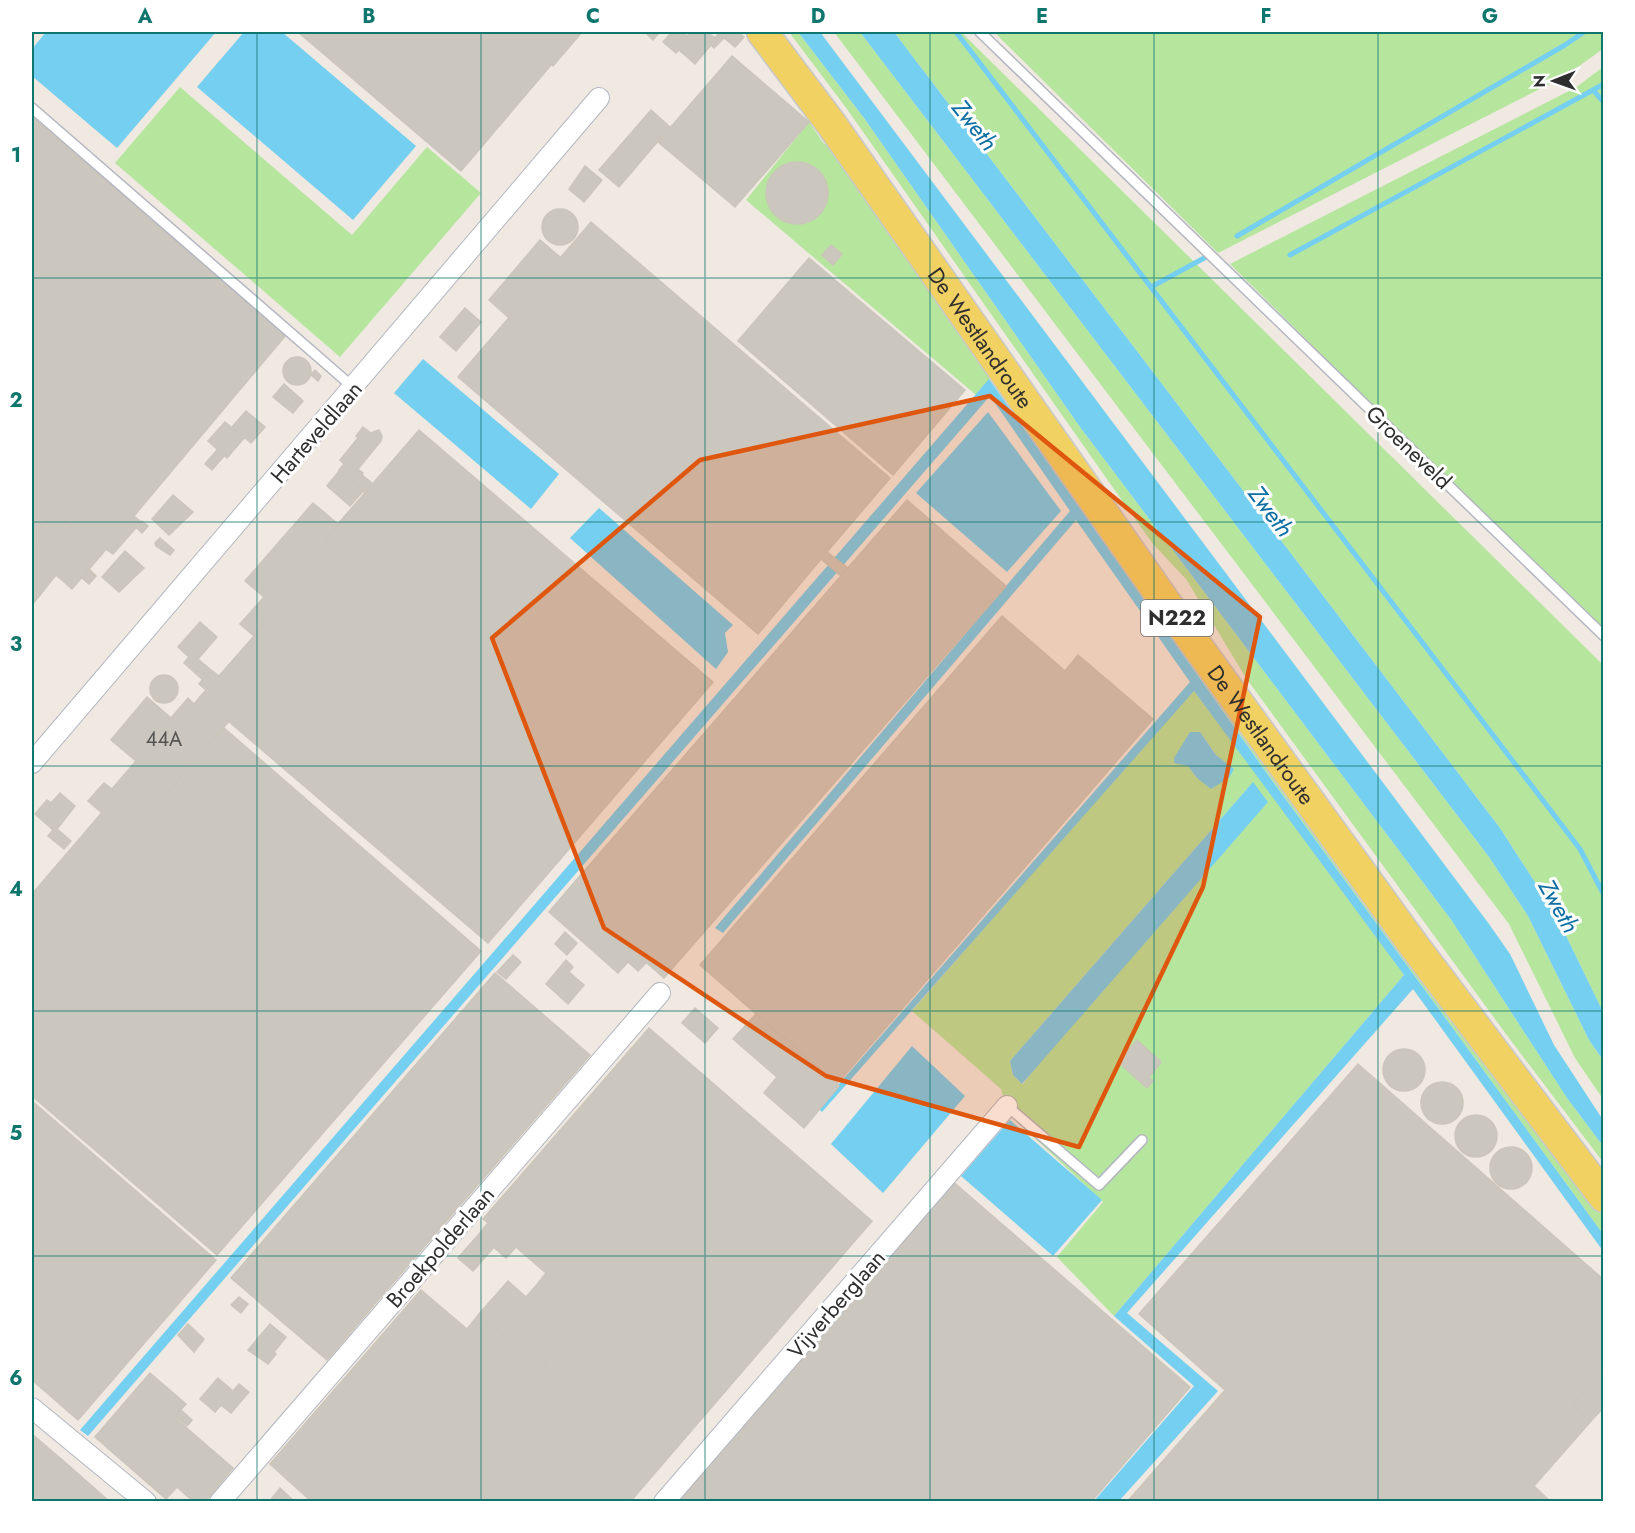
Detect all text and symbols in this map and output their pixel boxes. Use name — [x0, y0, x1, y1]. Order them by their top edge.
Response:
text: A — [137, 2, 153, 31]
text: B — [362, 2, 376, 31]
text: C — [586, 2, 600, 31]
text: D — [811, 2, 825, 31]
text: E — [1036, 2, 1048, 31]
text: F — [1260, 2, 1272, 31]
text: G — [1482, 2, 1498, 31]
north arrow — [1524, 51, 1584, 111]
text: N — [1528, 75, 1551, 88]
water label: Zweth — [943, 91, 1006, 158]
text: 1 — [11, 141, 21, 170]
street label: De Westlandroute — [920, 261, 1041, 415]
street label: Harteveldlaan — [263, 374, 369, 490]
text: 2 — [9, 386, 23, 415]
street label: Groeneveld — [1359, 398, 1459, 496]
water label: Zweth — [1239, 477, 1302, 544]
road number: N222 — [1141, 600, 1213, 636]
text: 3 — [10, 630, 22, 659]
street label: De Westlandroute — [1200, 658, 1323, 811]
house number: 44A — [146, 725, 183, 754]
water label: Zweth — [1529, 872, 1588, 939]
text: 4 — [9, 875, 23, 904]
text: 5 — [10, 1119, 23, 1148]
street label: Broekpolderlaan — [378, 1179, 502, 1315]
street label: Vijverberglaan — [780, 1242, 892, 1366]
text: 6 — [9, 1364, 23, 1393]

